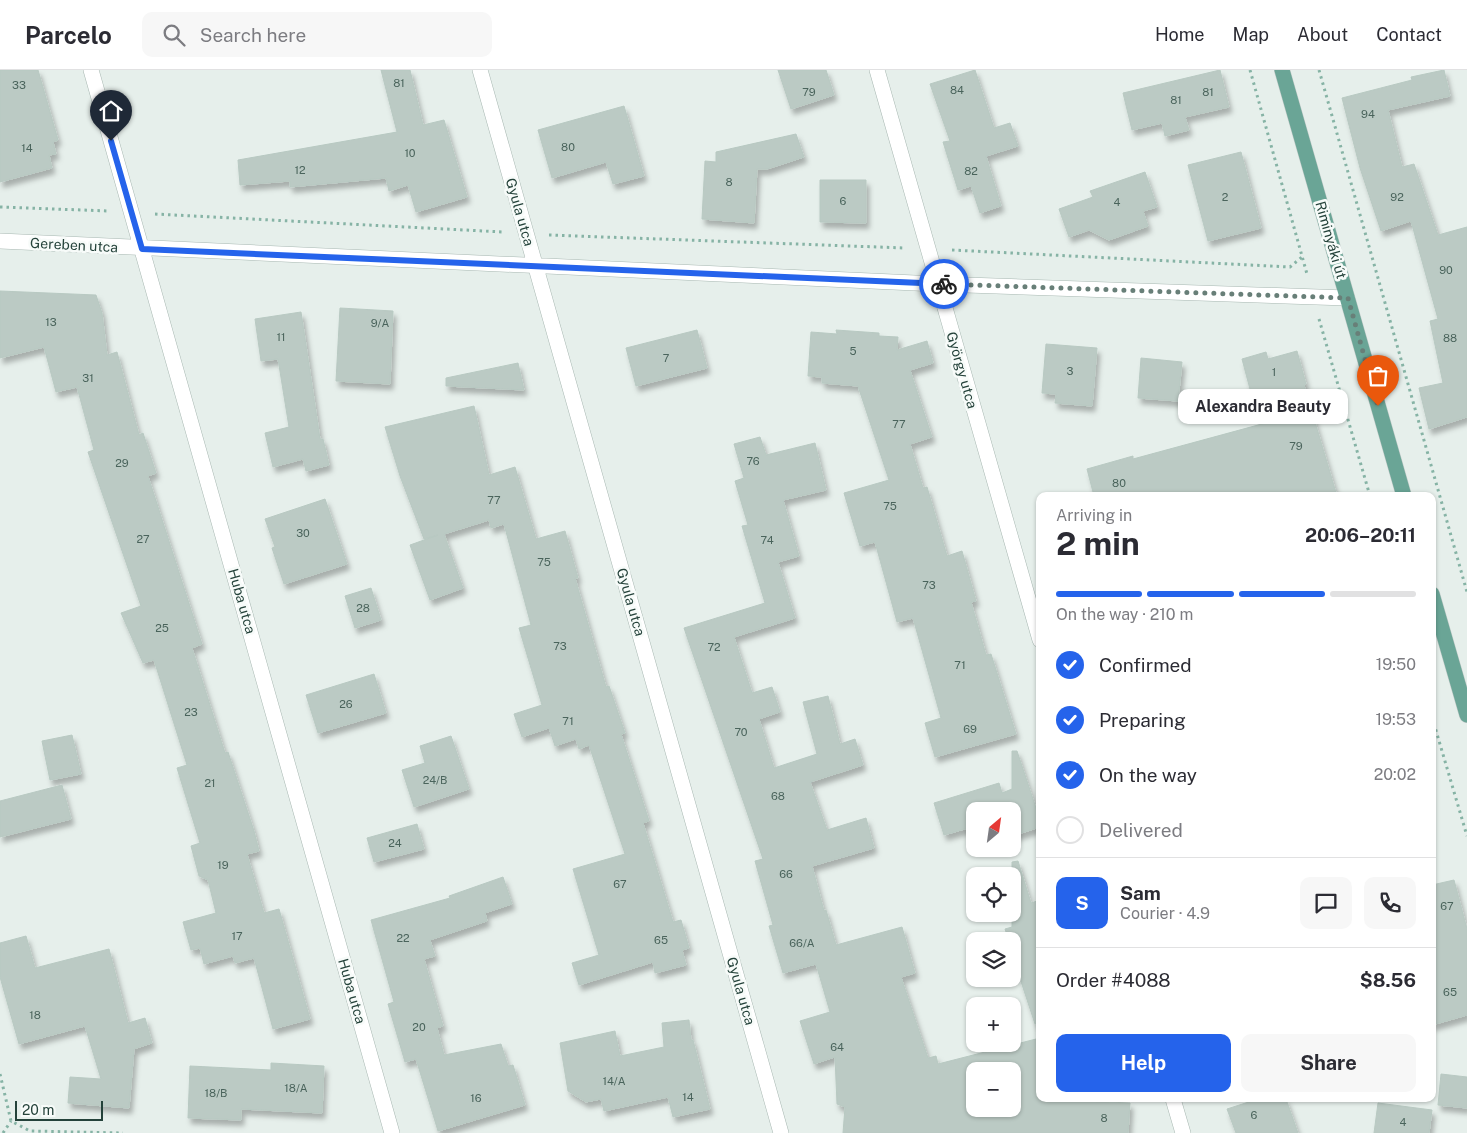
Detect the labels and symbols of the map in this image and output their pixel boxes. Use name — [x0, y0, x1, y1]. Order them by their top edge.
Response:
house number: 81 — [393, 77, 405, 89]
house number: 33 — [12, 79, 26, 91]
house number: 84 — [950, 84, 964, 96]
house number: 79 — [802, 86, 816, 98]
house number: 81 — [1202, 86, 1214, 98]
pin — [90, 90, 132, 141]
house number: 81 — [1170, 94, 1182, 106]
house number: 94 — [1361, 108, 1375, 120]
house number: 80 — [561, 141, 575, 153]
house number: 14 — [21, 142, 33, 154]
house number: 10 — [404, 147, 416, 159]
house number: 12 — [294, 164, 306, 176]
house number: 82 — [964, 165, 978, 177]
street label: Gyula utca — [503, 176, 537, 248]
house number: 8 — [725, 176, 733, 188]
house number: 2 — [1222, 191, 1229, 203]
house number: 92 — [1390, 191, 1404, 203]
house number: 6 — [840, 195, 847, 207]
house number: 4 — [1114, 196, 1121, 208]
street label: Riminyáki út — [1312, 199, 1350, 281]
street label: Gereben utca — [30, 235, 118, 255]
courier — [919, 259, 969, 309]
house number: 90 — [1439, 264, 1453, 276]
house number: 13 — [45, 316, 57, 328]
house number: 9/A — [371, 317, 389, 329]
street label: György utca — [943, 330, 981, 410]
house number: 11 — [277, 331, 285, 343]
house number: 88 — [1443, 332, 1457, 344]
house number: 5 — [849, 345, 857, 357]
house number: 7 — [663, 352, 670, 364]
pin — [1357, 355, 1399, 406]
house number: 3 — [1067, 365, 1074, 377]
house number: 1 — [1272, 366, 1276, 378]
house number: 31 — [82, 372, 94, 384]
callout: Alexandra Beauty — [1178, 388, 1348, 424]
house number: 77 — [892, 418, 906, 430]
house number: 79 — [1289, 440, 1303, 452]
house number: 76 — [746, 455, 760, 467]
house number: 29 — [115, 457, 129, 469]
house number: 80 — [1112, 477, 1126, 489]
house number: 77 — [487, 494, 501, 506]
house number: 75 — [883, 500, 897, 512]
house number: 30 — [296, 527, 310, 539]
house number: 27 — [136, 533, 150, 545]
house number: 74 — [760, 534, 774, 546]
house number: 75 — [537, 556, 551, 568]
street label: Gyula utca — [614, 566, 648, 638]
street label: Huba utca — [225, 567, 259, 635]
house number: 73 — [922, 579, 936, 591]
house number: 28 — [356, 602, 370, 614]
house number: 25 — [155, 622, 169, 634]
house number: 73 — [553, 640, 567, 652]
house number: 72 — [707, 641, 721, 653]
house number: 71 — [954, 659, 966, 671]
house number: 26 — [339, 698, 353, 710]
house number: 23 — [184, 706, 198, 718]
house number: 71 — [562, 715, 574, 727]
house number: 69 — [963, 723, 977, 735]
house number: 70 — [734, 726, 748, 738]
house number: 24/B — [423, 774, 447, 786]
house number: 21 — [204, 777, 216, 789]
house number: 68 — [771, 790, 785, 802]
north arrow — [966, 802, 1021, 858]
house number: 24 — [388, 837, 402, 849]
house number: 19 — [217, 859, 229, 871]
house number: 66 — [779, 868, 793, 880]
house number: 67 — [613, 878, 627, 890]
house number: 67 — [1440, 900, 1454, 912]
house number: 17 — [231, 930, 243, 942]
house number: 22 — [396, 932, 410, 944]
house number: 65 — [654, 934, 668, 946]
house number: 66/A — [789, 937, 815, 949]
street label: Gyula utca — [724, 955, 758, 1027]
street label: Huba utca — [335, 957, 369, 1025]
house number: 65 — [1443, 986, 1457, 998]
house number: 18 — [29, 1009, 41, 1021]
house number: 20 — [412, 1021, 426, 1033]
house number: 64 — [830, 1041, 844, 1053]
house number: 14/A — [602, 1075, 626, 1087]
house number: 18/A — [284, 1082, 308, 1094]
house number: 18/B — [205, 1087, 227, 1099]
house number: 14 — [682, 1091, 694, 1103]
house number: 16 — [470, 1092, 482, 1104]
scale bar — [15, 1098, 102, 1121]
house number: 6 — [1251, 1109, 1258, 1121]
house number: 8 — [1100, 1112, 1108, 1124]
house number: 4 — [1400, 1116, 1407, 1128]

